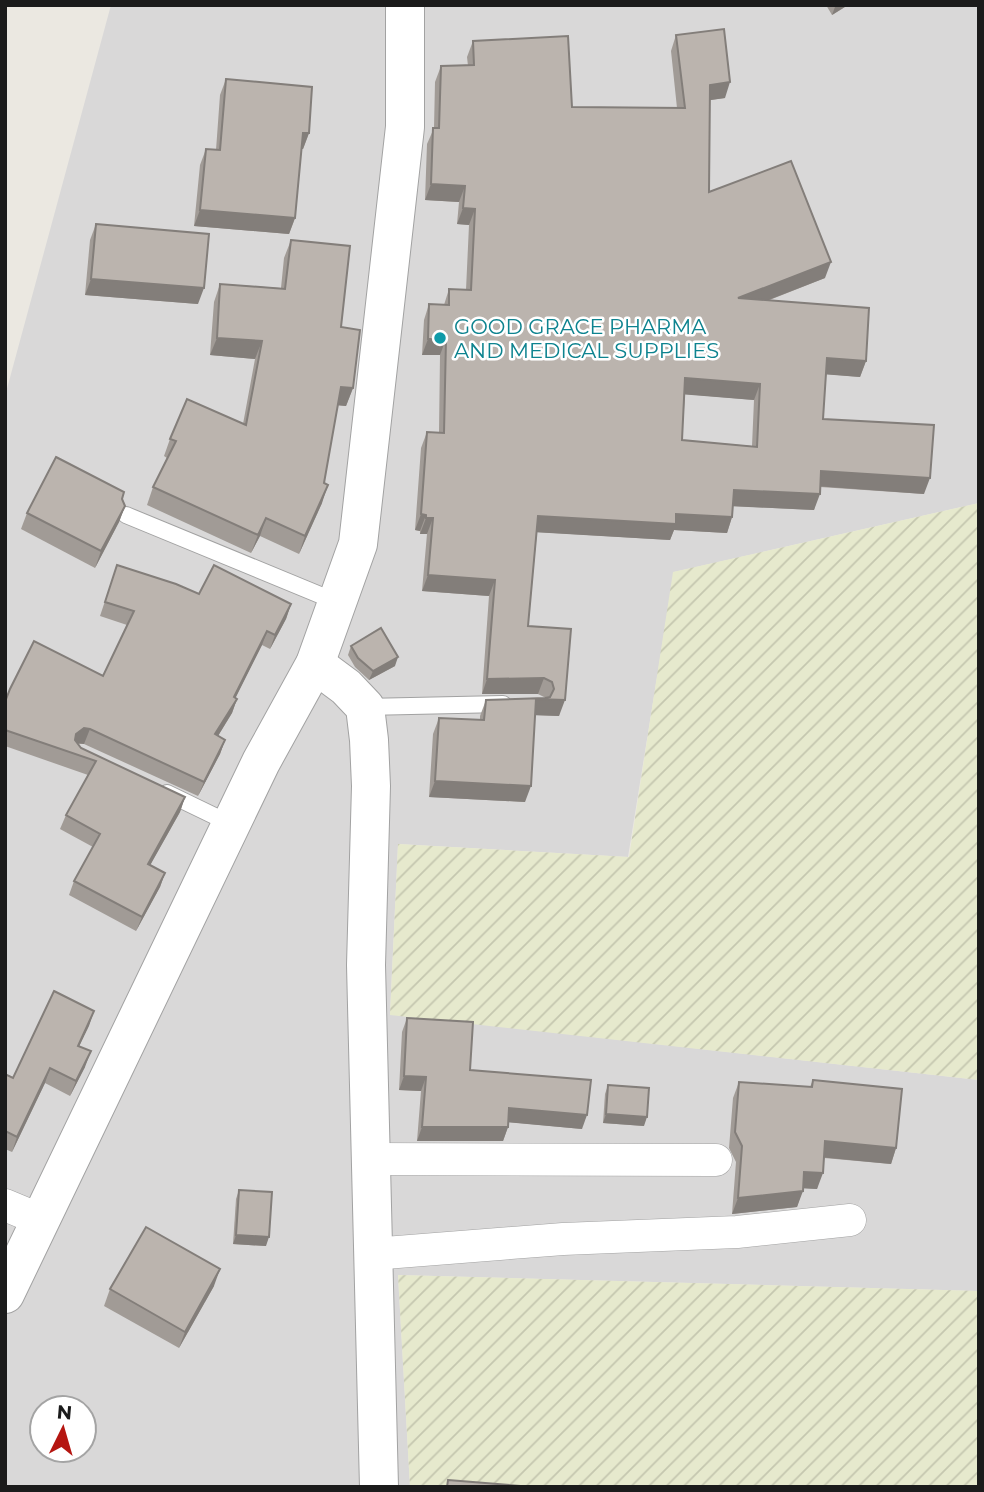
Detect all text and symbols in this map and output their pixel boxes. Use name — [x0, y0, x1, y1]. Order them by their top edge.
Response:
place label: GOOD GRACE PHARMA AND MEDICAL SUPPLIES — [454, 314, 719, 363]
marker: GOOD GRACE PHARMA AND MEDICAL SUPPLIES — [432, 330, 448, 346]
north arrow — [28, 1394, 98, 1464]
text: N — [56, 1400, 73, 1425]

